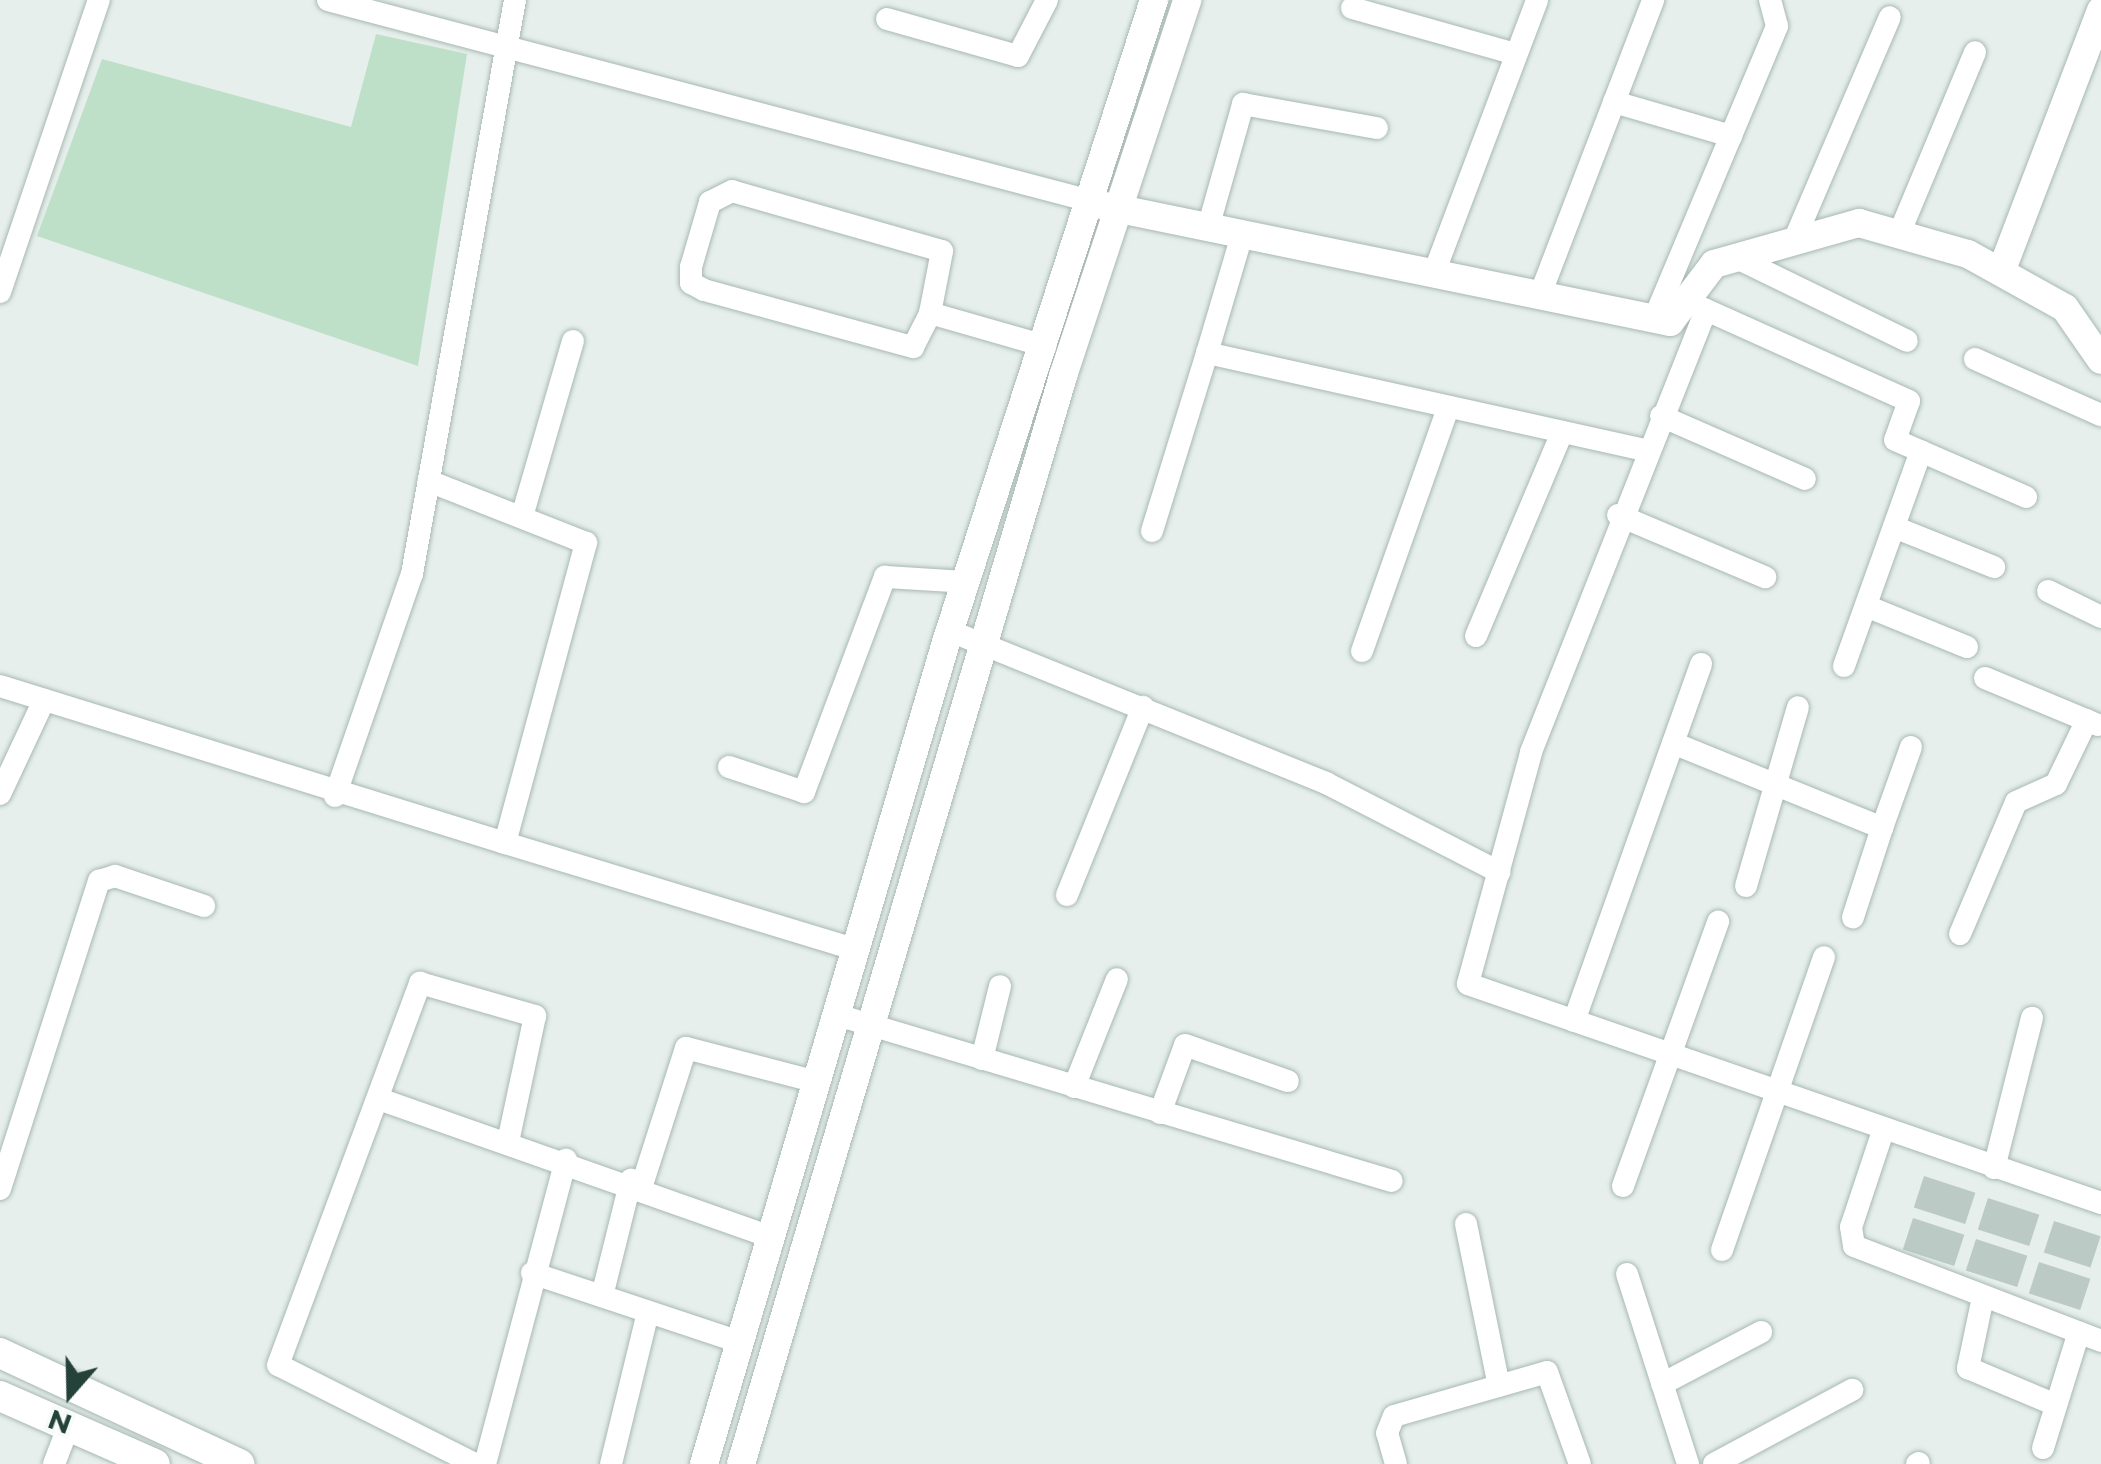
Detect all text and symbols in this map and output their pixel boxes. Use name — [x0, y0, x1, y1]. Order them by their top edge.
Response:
north arrow — [20, 1344, 120, 1444]
text: N — [43, 1402, 76, 1442]

